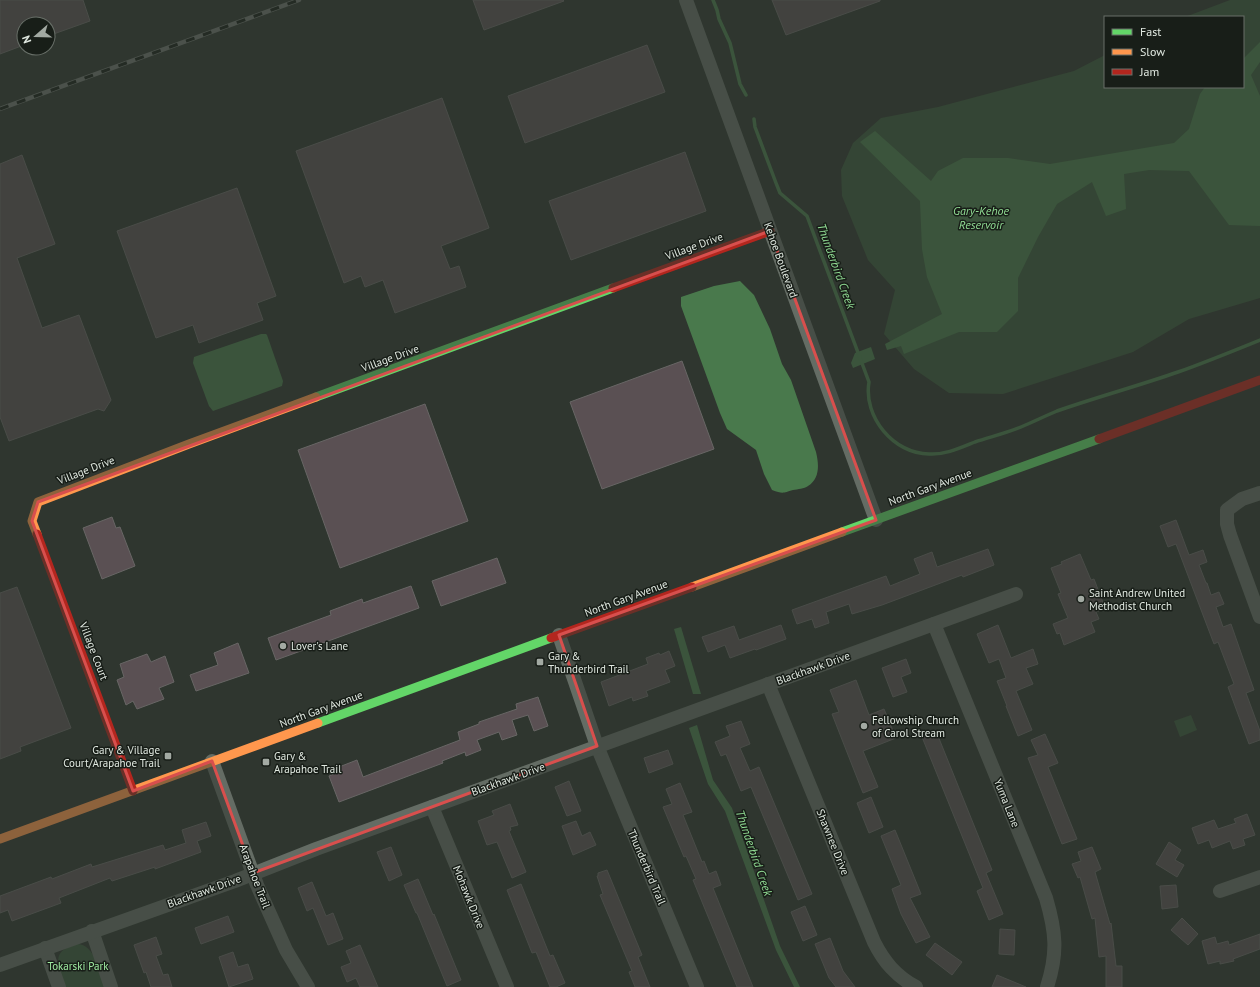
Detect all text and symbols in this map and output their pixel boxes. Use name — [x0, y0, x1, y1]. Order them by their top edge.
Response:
north arrow — [16, 16, 56, 56]
legend — [1104, 16, 1244, 88]
text: Fast — [1140, 24, 1161, 39]
text: N — [19, 34, 34, 45]
text: Slow — [1140, 44, 1165, 59]
text: Jam — [1139, 64, 1159, 79]
water label: Gary-Kehoe Reservoir — [953, 203, 1010, 232]
street label: Kehoe Boulevard — [761, 220, 801, 300]
water label: Thunderbird Creek — [814, 221, 859, 311]
street label: Village Drive — [662, 229, 725, 263]
street label: Village Drive — [358, 341, 421, 375]
street label: Village Drive — [54, 453, 117, 488]
street label: North Gary Avenue — [886, 465, 974, 509]
street label: North Gary Avenue — [582, 576, 670, 620]
place label: Saint Andrew United Methodist Church — [1089, 586, 1185, 613]
marker: Saint Andrew United Methodist Church — [1076, 594, 1086, 604]
street label: Village Court — [76, 619, 112, 682]
place label: Lover's Lane — [291, 639, 349, 653]
marker: Lover's Lane — [278, 641, 288, 651]
street label: Blackhawk Drive — [774, 648, 852, 688]
place label: Gary & Thunderbird Trail — [548, 649, 630, 676]
marker: Gary & Thunderbird Trail — [535, 657, 545, 667]
street label: North Gary Avenue — [277, 687, 365, 731]
place label: Fellowship Church of Carol Stream — [872, 713, 959, 740]
marker: Fellowship Church of Carol Stream — [859, 721, 869, 731]
place label: Gary & Village Court/Arapahoe Trail — [63, 743, 161, 770]
place label: Gary & Arapahoe Trail — [274, 749, 342, 776]
marker: Gary & Village Court/Arapahoe Trail — [163, 751, 173, 761]
marker: Gary & Arapahoe Trail — [261, 757, 271, 767]
street label: Blackhawk Drive — [469, 759, 547, 799]
street label: Yuma Lane — [991, 777, 1023, 830]
street label: Shawnee Drive — [813, 807, 853, 877]
water label: Thunderbird Creek — [733, 808, 776, 898]
street label: Thunderbird Trail — [625, 827, 670, 908]
street label: Arapahoe Trail — [236, 842, 274, 911]
street label: Mohawk Drive — [450, 863, 488, 931]
street label: Blackhawk Drive — [165, 871, 243, 911]
park label: Tokarski Park — [47, 959, 109, 973]

